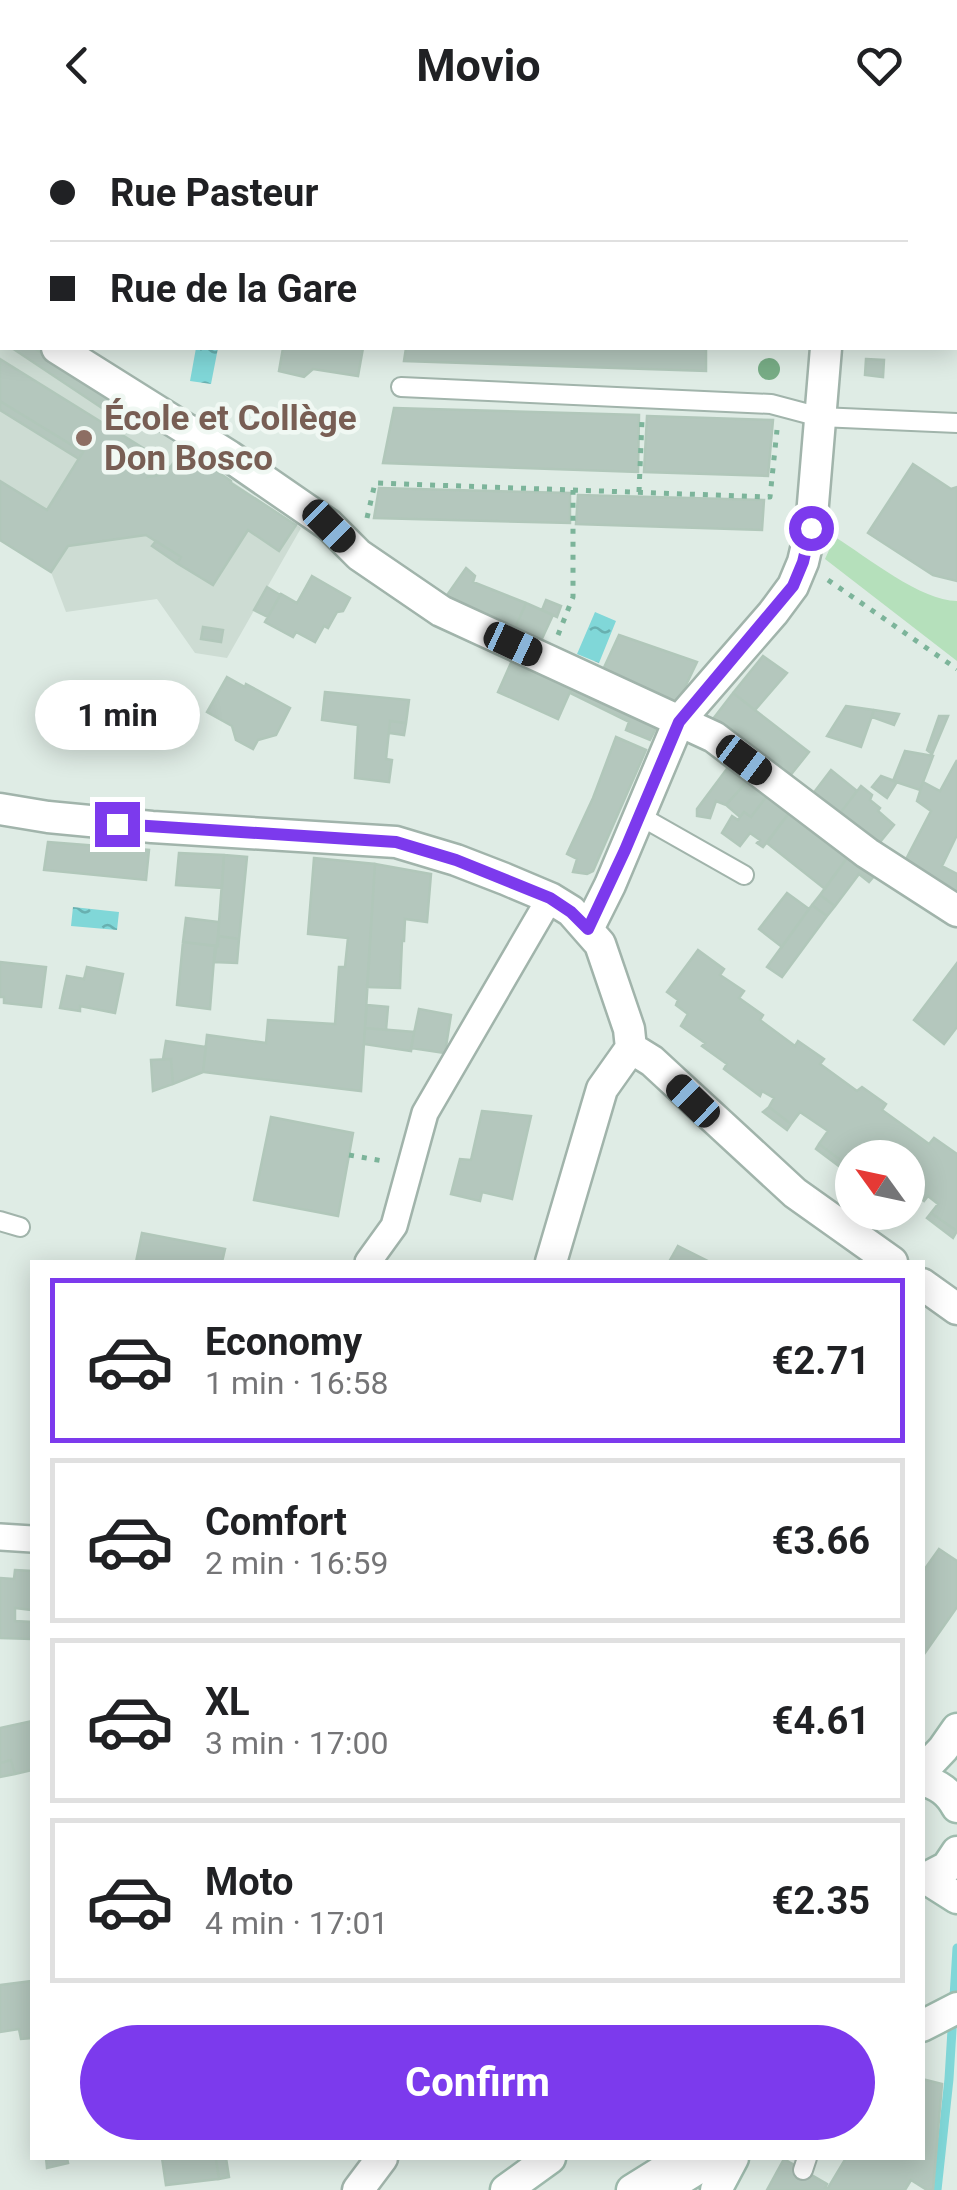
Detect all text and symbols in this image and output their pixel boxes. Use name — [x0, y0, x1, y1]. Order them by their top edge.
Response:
icon: back — [50, 38, 105, 93]
icon: heart — [852, 38, 907, 93]
text: Movio — [416, 39, 541, 92]
text: Rue Pasteur — [110, 171, 318, 215]
text: Rue de la Gare — [110, 267, 357, 311]
place label: École et Collège Don Bosco — [104, 398, 357, 479]
marker: École et Collège Don Bosco — [73, 427, 95, 449]
car — [297, 494, 361, 558]
route start — [789, 506, 834, 551]
car — [479, 618, 547, 670]
callout: 1 min — [34, 679, 200, 749]
text: 1 min — [77, 696, 158, 734]
car — [711, 730, 777, 790]
route end — [95, 802, 140, 847]
car — [661, 1069, 725, 1133]
north arrow — [835, 1140, 925, 1230]
map controls — [835, 1140, 925, 1230]
icon: car — [85, 1316, 175, 1406]
text: Economy — [205, 1320, 362, 1364]
text: €2.71 — [772, 1339, 870, 1383]
text: 1 min · 16:58 — [205, 1364, 388, 1402]
icon: car — [85, 1496, 175, 1586]
text: Comfort — [205, 1500, 347, 1544]
text: €3.66 — [772, 1519, 870, 1563]
text: 2 min · 16:59 — [205, 1544, 388, 1582]
icon: car — [85, 1676, 175, 1766]
text: XL — [205, 1680, 250, 1724]
text: €4.61 — [772, 1699, 870, 1743]
text: 3 min · 17:00 — [205, 1724, 388, 1762]
icon: car — [85, 1856, 175, 1946]
text: Moto — [205, 1860, 294, 1904]
text: €2.35 — [772, 1879, 870, 1923]
text: 4 min · 17:01 — [205, 1904, 388, 1942]
button: Confirm — [80, 2025, 875, 2140]

